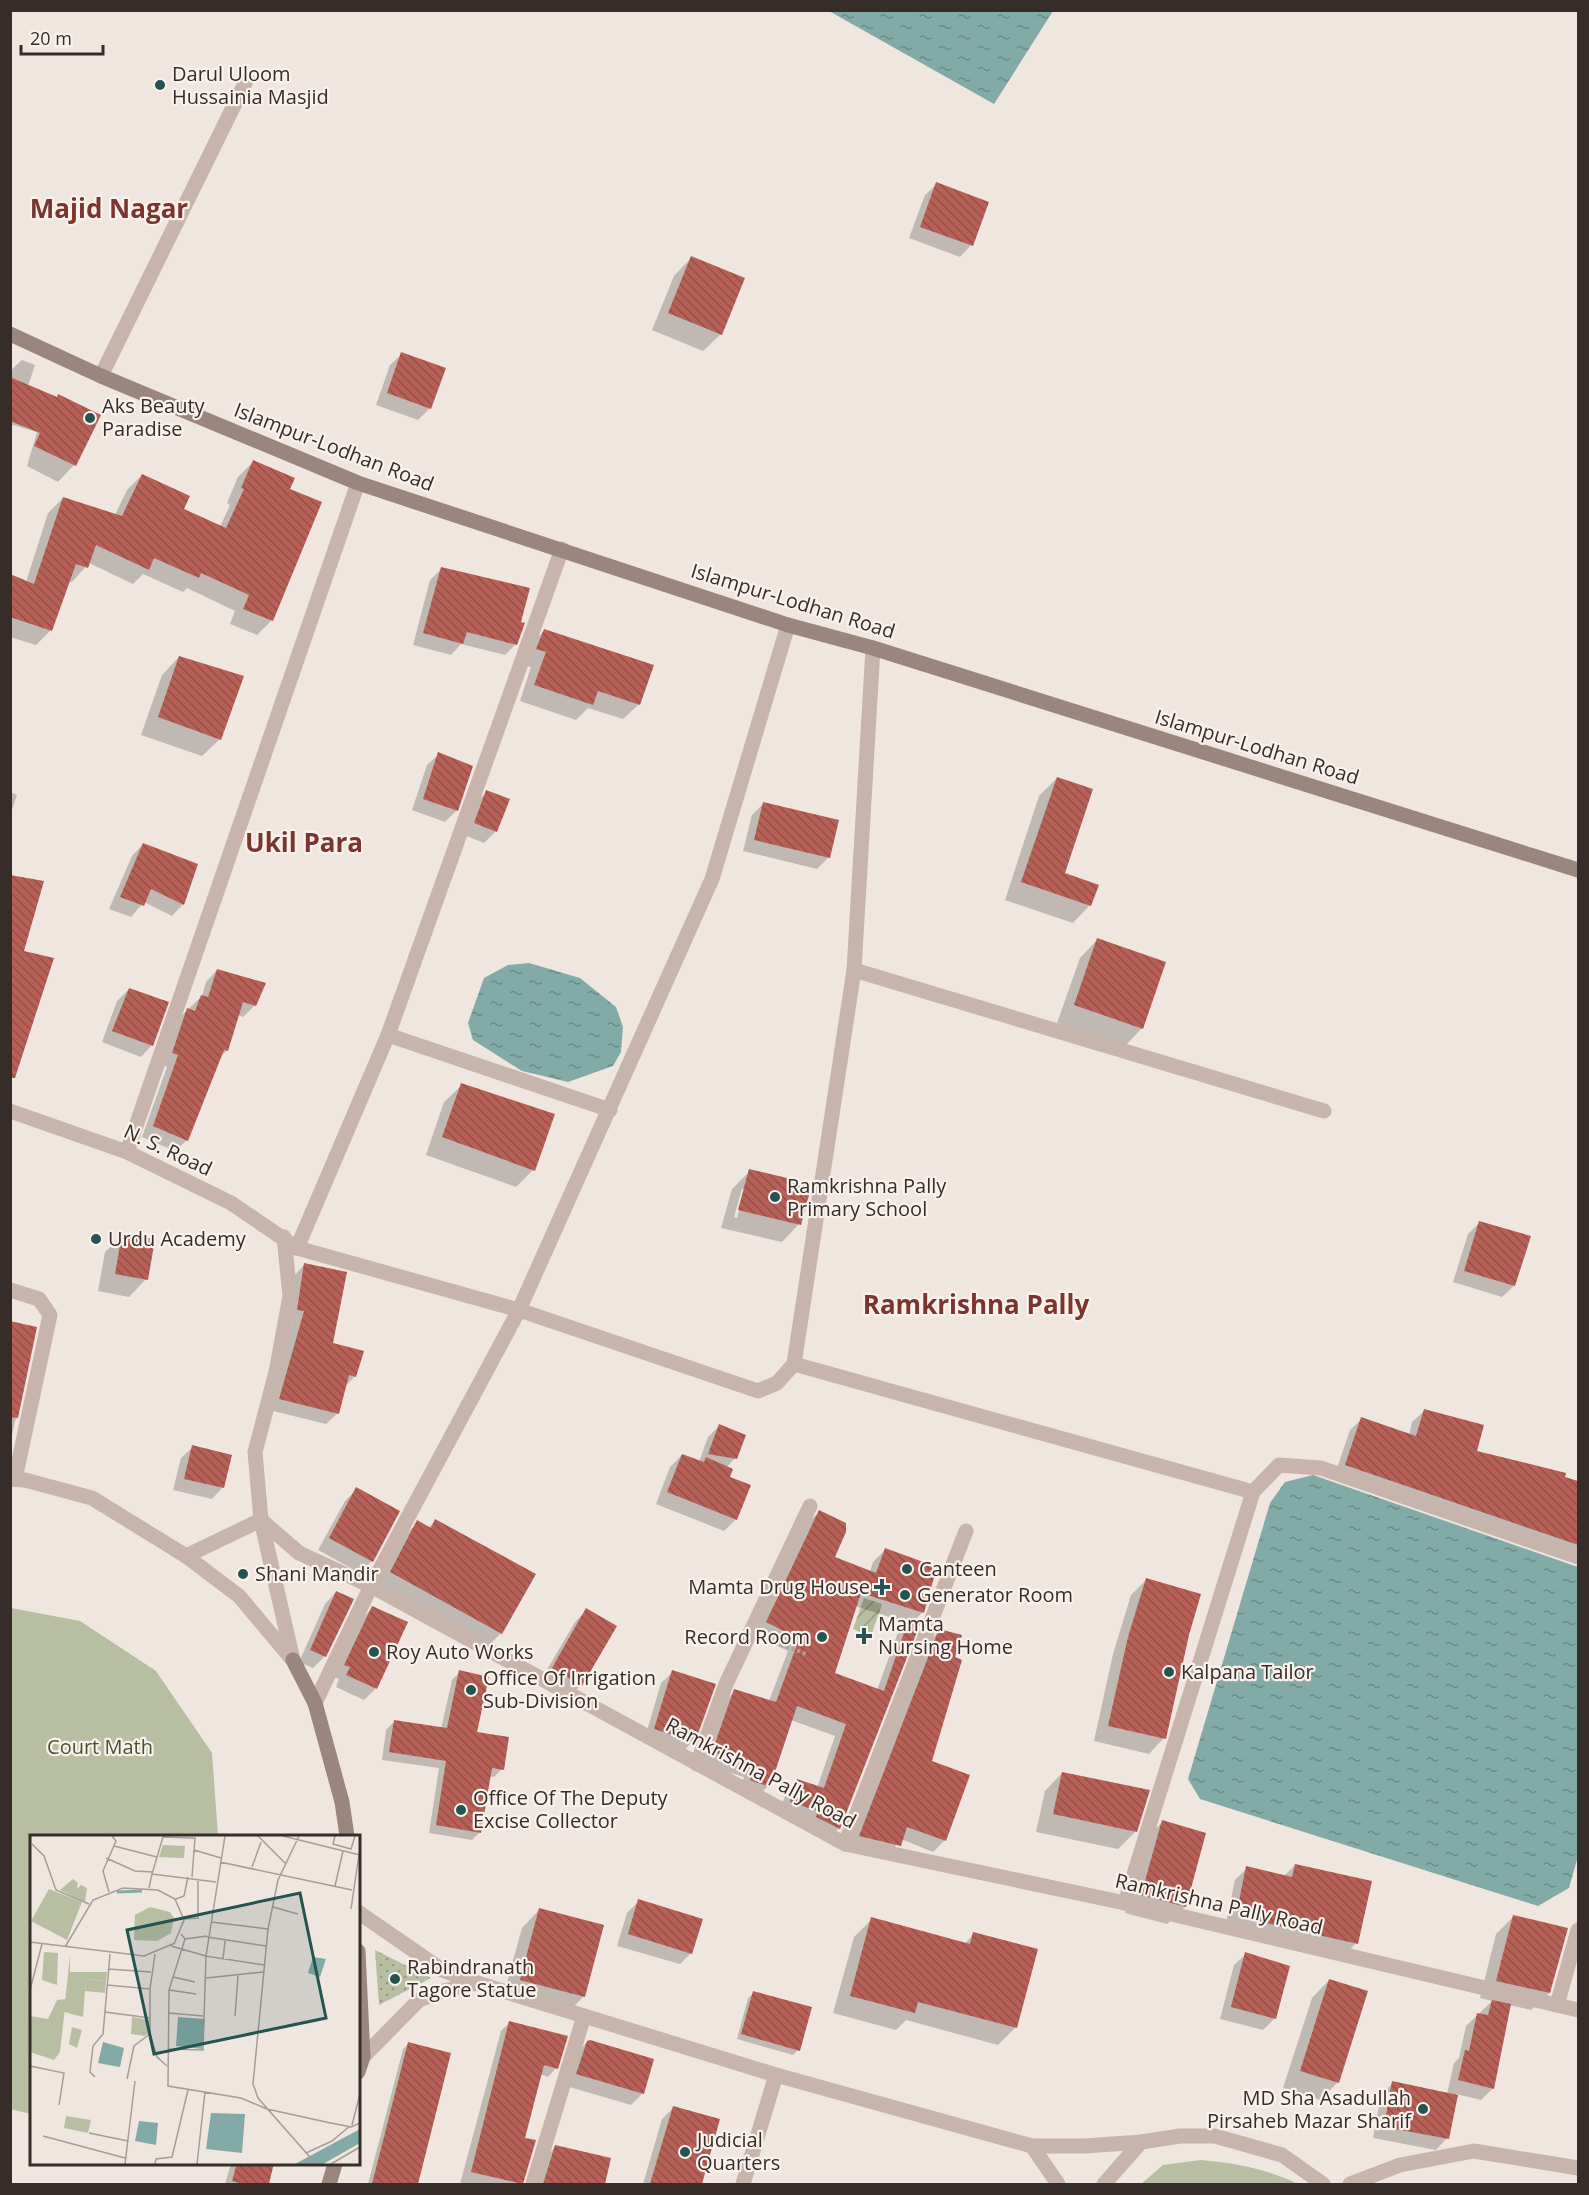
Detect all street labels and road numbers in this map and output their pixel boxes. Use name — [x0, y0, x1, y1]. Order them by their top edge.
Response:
street label: Islampur-Lodhan Road — [230, 396, 438, 497]
street label: Islampur-Lodhan Road — [688, 557, 899, 644]
street label: Islampur-Lodhan Road — [1152, 703, 1363, 790]
street label: N. S. Road — [120, 1117, 217, 1182]
street label: Ramkrishna Pally Road — [661, 1711, 861, 1834]
street label: Ramkrishna Pally Road — [1113, 1866, 1326, 1941]

